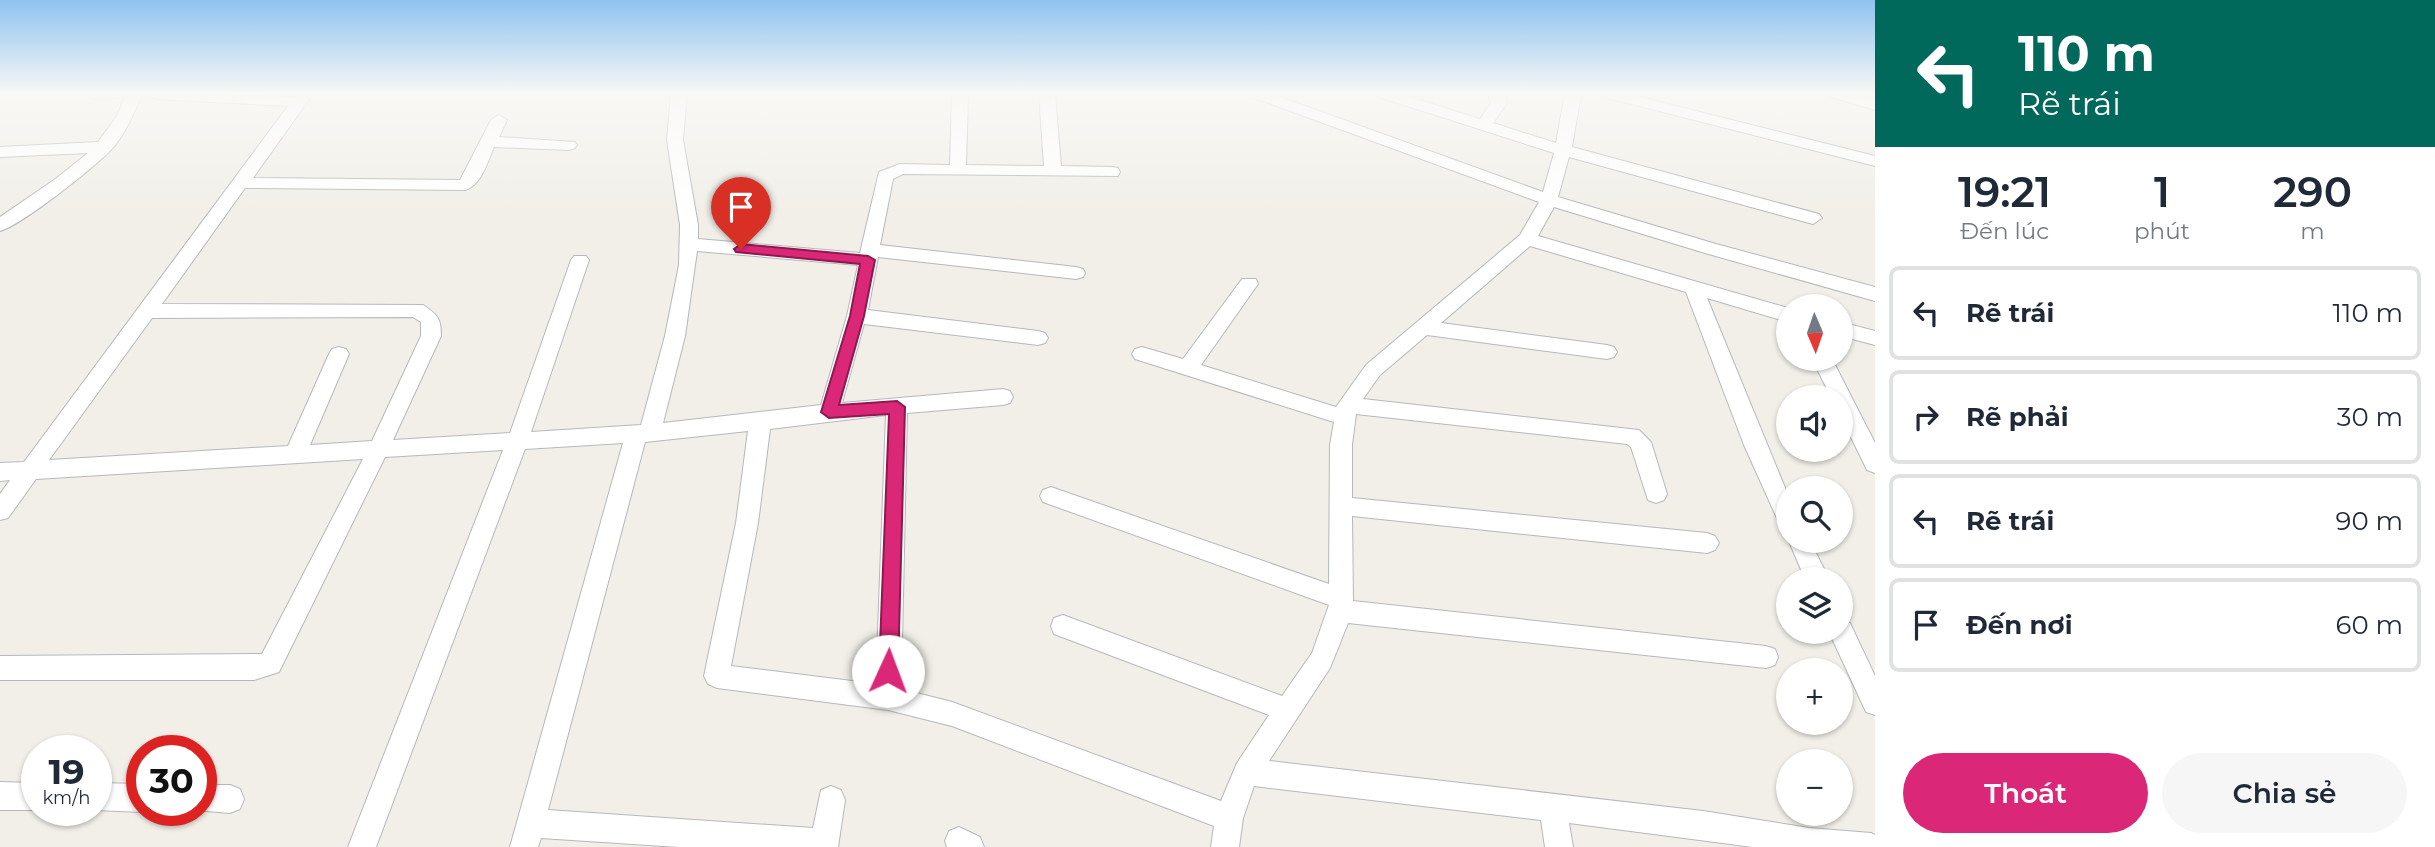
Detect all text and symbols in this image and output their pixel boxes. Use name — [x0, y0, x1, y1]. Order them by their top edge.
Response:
text: 110 m — [2018, 24, 2155, 83]
icon: left — [1903, 28, 1994, 119]
text: Rẽ trái — [2018, 84, 2121, 123]
text: 19:21 — [1958, 166, 2051, 218]
text: 1 — [2154, 166, 2170, 218]
text: 290 — [2273, 166, 2352, 218]
pin — [711, 177, 771, 249]
icon: arrive — [722, 188, 760, 226]
text: Đến lúc — [1960, 217, 2049, 245]
text: phút — [2134, 217, 2190, 245]
text: m — [2300, 217, 2325, 245]
north arrow — [1776, 294, 1853, 371]
map controls — [1776, 294, 1853, 826]
icon: left — [1907, 294, 1945, 332]
text: Rẽ trái — [1966, 297, 2054, 329]
text: 110 m — [2333, 297, 2403, 329]
button: sound — [1776, 385, 1853, 462]
icon: right — [1907, 398, 1945, 436]
text: Rẽ phải — [1966, 401, 2069, 433]
text: 30 m — [2337, 401, 2403, 433]
button: search — [1776, 476, 1853, 553]
icon: left — [1907, 502, 1945, 540]
text: Rẽ trái — [1966, 505, 2054, 537]
text: 90 m — [2336, 505, 2403, 537]
button: layers — [1776, 567, 1853, 644]
icon: arrive — [1907, 606, 1945, 644]
text: Đến nơi — [1966, 609, 2072, 641]
text: 60 m — [2336, 609, 2403, 641]
position arrow — [851, 634, 925, 708]
button: + — [1776, 658, 1853, 735]
speed limit sign: 30 — [126, 735, 217, 826]
button: − — [1776, 749, 1853, 826]
text: 19 — [48, 750, 85, 793]
button: Thoát — [1903, 753, 2148, 833]
button: Chia sẻ — [2162, 753, 2407, 833]
text: km/h — [42, 787, 91, 809]

